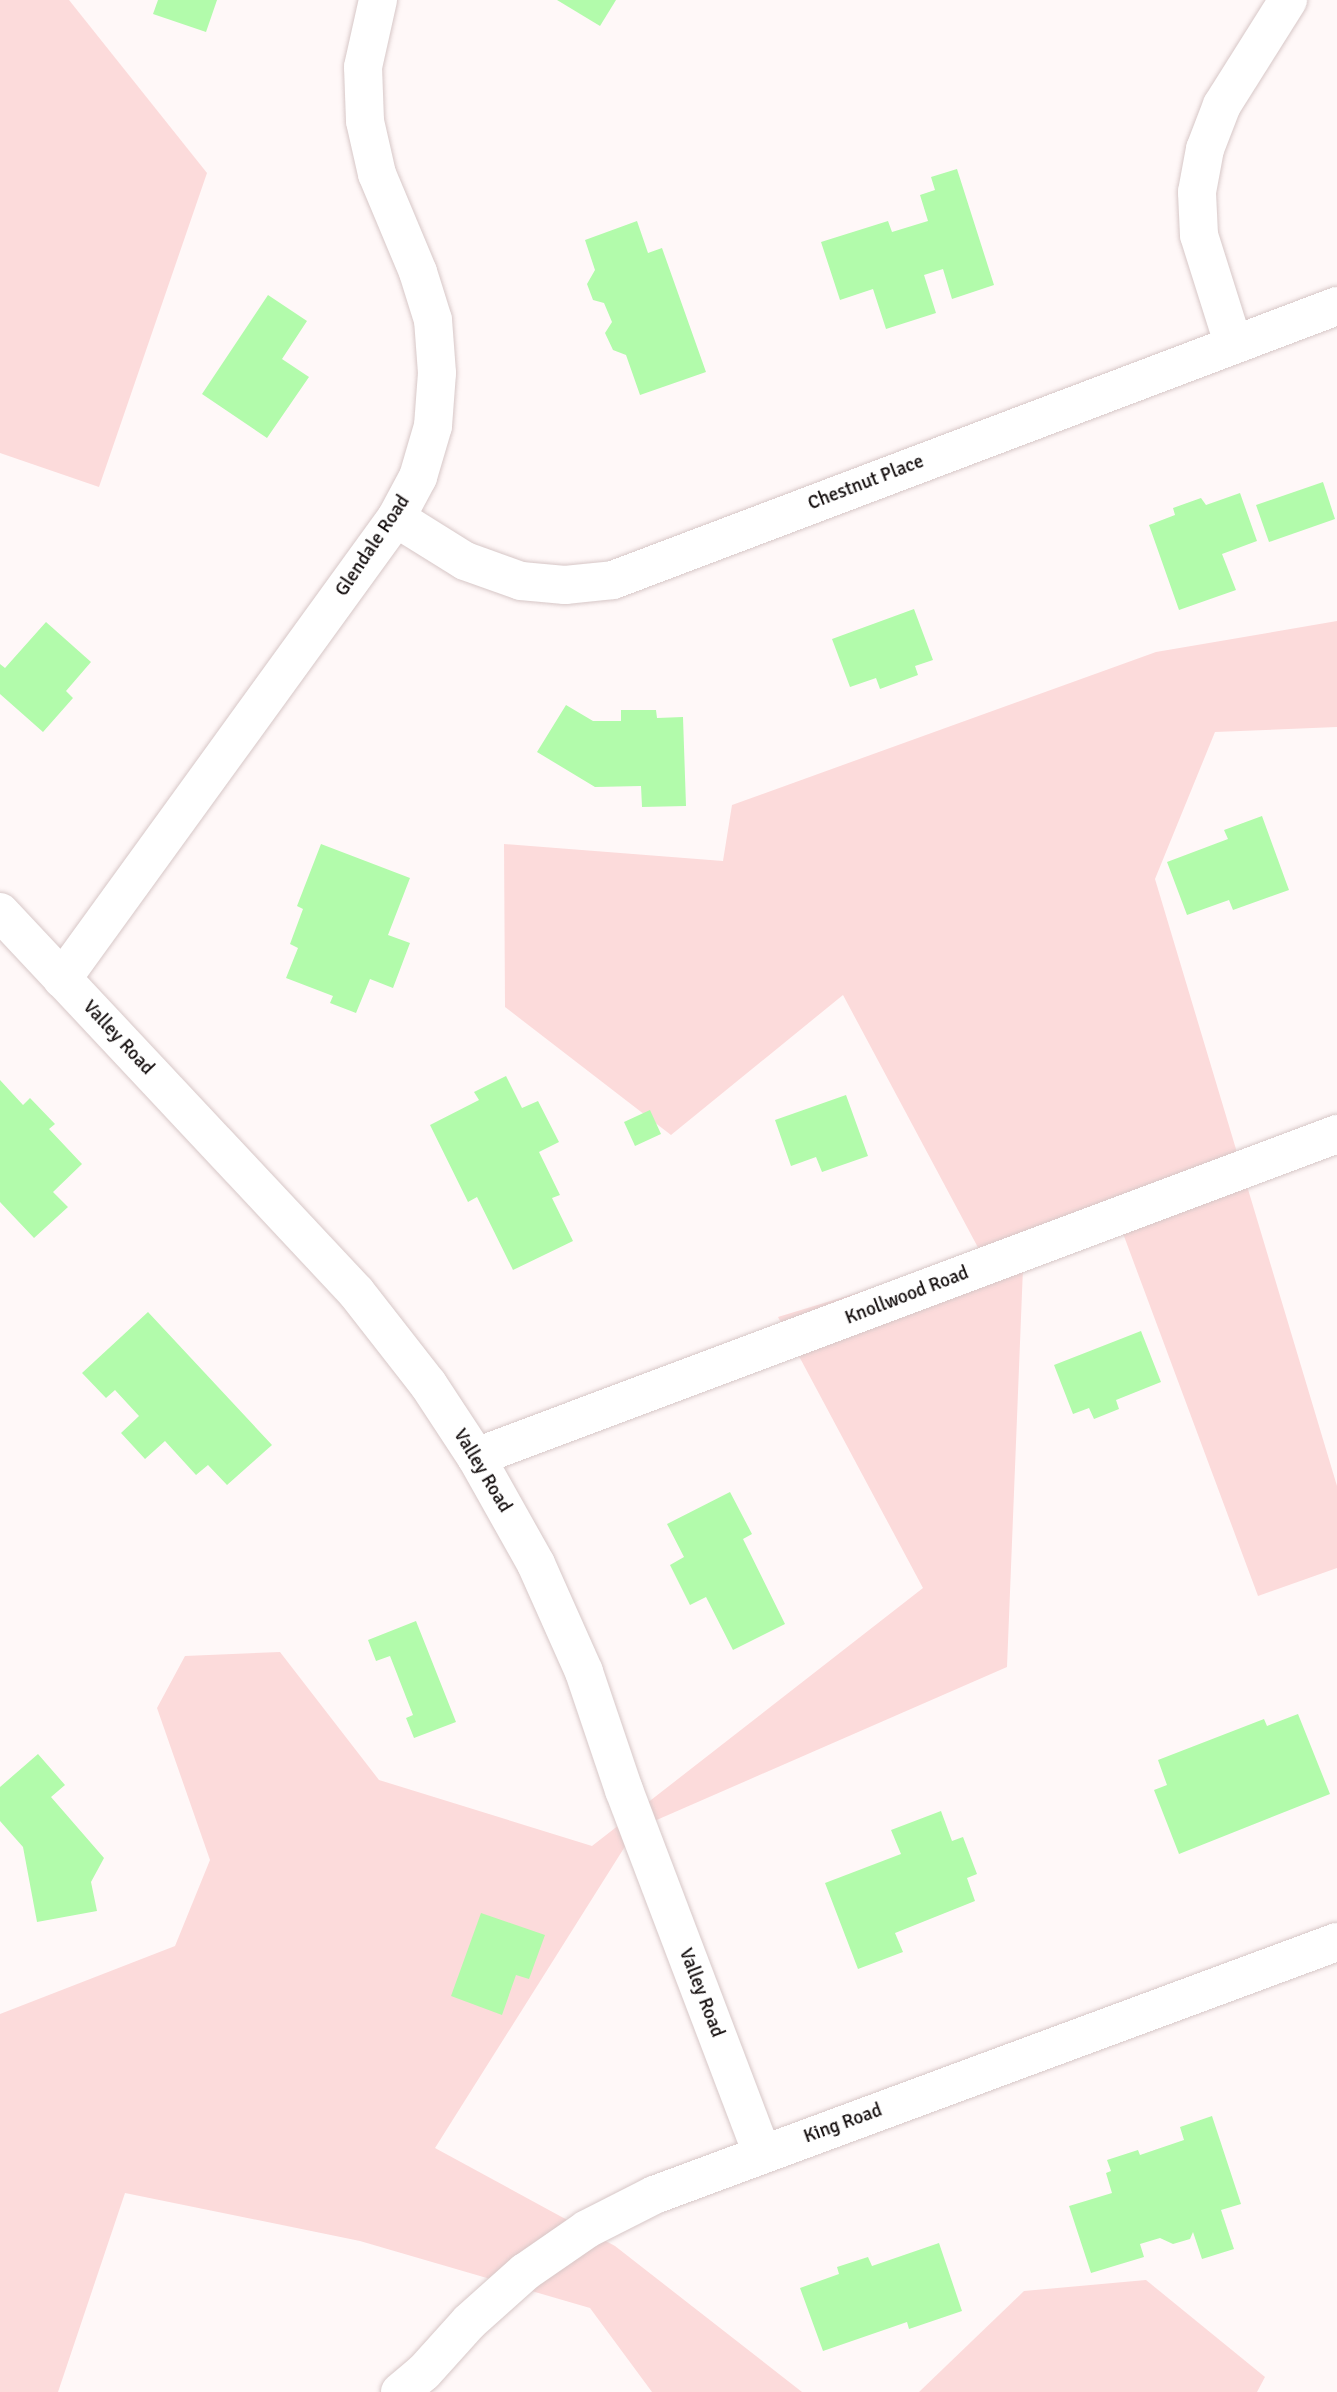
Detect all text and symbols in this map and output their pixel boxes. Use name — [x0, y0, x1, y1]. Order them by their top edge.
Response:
street label: Chestnut Place — [805, 450, 927, 516]
street label: Glendale Road — [331, 491, 415, 601]
street label: Valley Road — [78, 996, 158, 1080]
street label: Knollwood Road — [842, 1262, 972, 1330]
street label: Valley Road — [448, 1425, 516, 1517]
street label: Valley Road — [674, 1945, 728, 2041]
street label: King Road — [801, 2099, 885, 2149]

